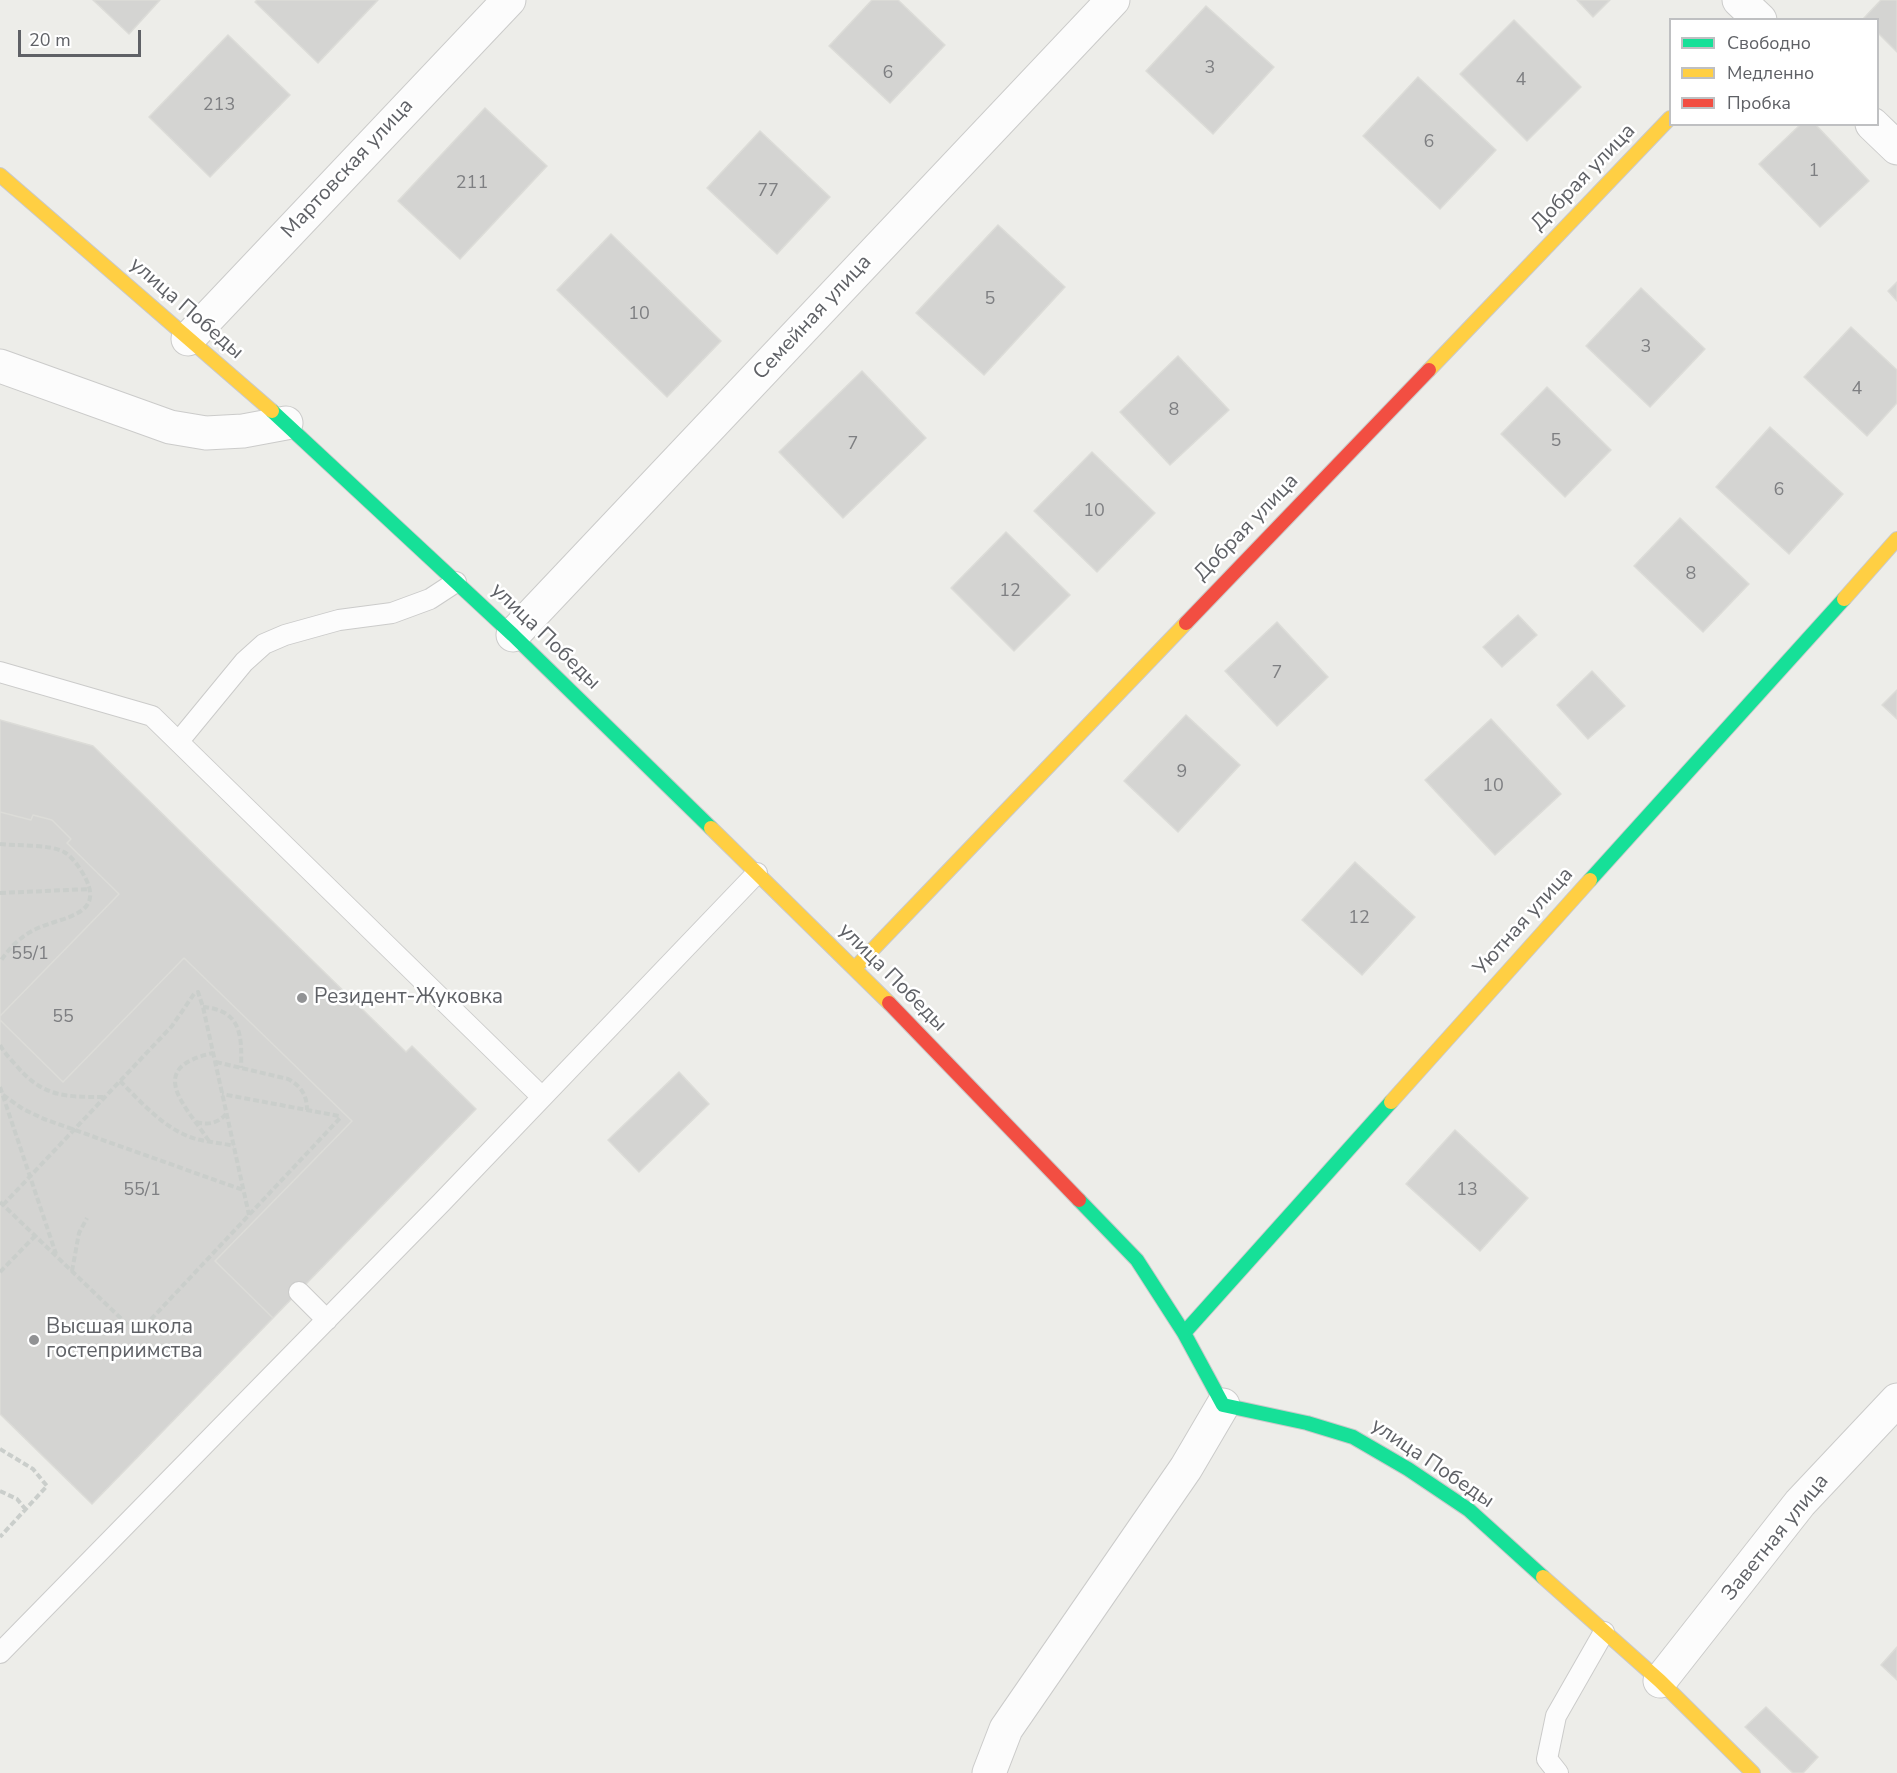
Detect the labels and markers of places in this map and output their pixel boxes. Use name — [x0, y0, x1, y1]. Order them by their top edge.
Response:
place label: Резидент-Жуковка — [314, 985, 503, 1011]
marker: Резидент-Жуковка — [295, 991, 309, 1005]
place label: Высшая школа гостеприимства — [46, 1315, 203, 1365]
marker: Высшая школа гостеприимства — [27, 1333, 41, 1347]

